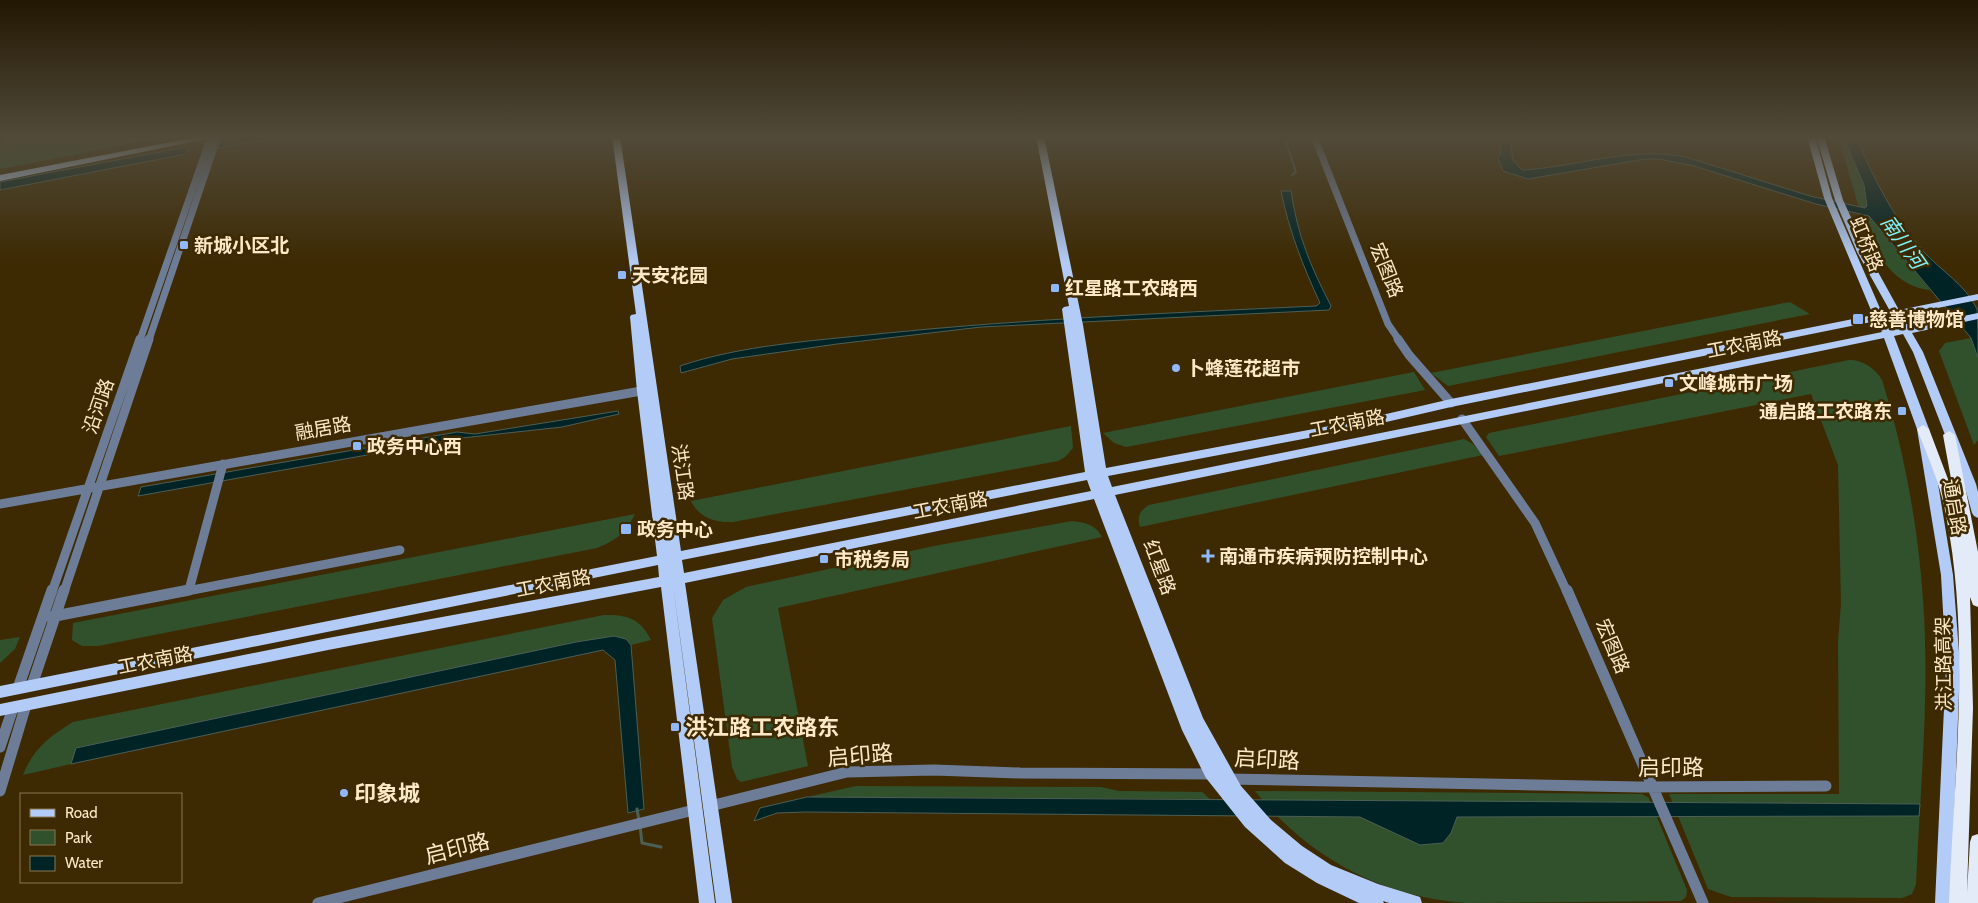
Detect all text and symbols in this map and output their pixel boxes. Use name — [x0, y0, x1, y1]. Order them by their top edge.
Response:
water label: 南川河 — [1876, 211, 1932, 277]
street label: 虹桥路 — [1845, 213, 1888, 275]
place label: 新城小区北 — [194, 234, 289, 257]
marker: 新城小区北 — [178, 239, 190, 251]
street label: 宏图路 — [1365, 239, 1408, 301]
place label: 天安花园 — [632, 264, 708, 287]
marker: 天安花园 — [616, 269, 628, 281]
place label: 红星路工农路西 — [1065, 277, 1198, 300]
marker: 红星路工农路西 — [1049, 282, 1061, 294]
place label: 慈善博物馆 — [1869, 308, 1964, 331]
marker: 慈善博物馆 — [1851, 312, 1865, 326]
street label: 工农南路 — [1705, 326, 1784, 363]
place label: 卜蜂莲花超市 — [1186, 357, 1300, 380]
marker: 卜蜂莲花超市 — [1170, 362, 1182, 374]
place label: 文峰城市广场 — [1679, 372, 1793, 395]
street label: 沿河路 — [78, 375, 119, 437]
marker: 文峰城市广场 — [1663, 377, 1675, 389]
place label: 通启路工农路东 — [1759, 400, 1892, 423]
street label: 工农南路 — [1308, 405, 1387, 442]
marker: 通启路工农路东 — [1896, 405, 1908, 417]
street label: 融居路 — [293, 412, 353, 445]
place label: 政务中心西 — [367, 435, 462, 458]
marker: 政务中心西 — [351, 440, 363, 452]
street label: 洪江路 — [667, 442, 698, 502]
street label: 通启路 — [1938, 477, 1971, 537]
street label: 工农南路 — [911, 487, 990, 524]
place label: 政务中心 — [637, 518, 713, 541]
marker: 政务中心 — [619, 522, 633, 536]
street label: 红星路 — [1139, 536, 1180, 598]
place label: 南通市疾病预防控制中心 — [1219, 545, 1428, 568]
place label: 市税务局 — [834, 548, 910, 571]
marker: 南通市疾病预防控制中心 — [1201, 549, 1215, 563]
marker: 市税务局 — [818, 553, 830, 565]
street label: 工农南路 — [514, 565, 593, 602]
street label: 宏图路 — [1591, 615, 1634, 677]
street label: 洪江路高架 — [1931, 616, 1956, 712]
street label: 工农南路 — [116, 642, 195, 679]
place label: 洪江路工农路东 — [685, 714, 839, 741]
marker: 洪江路工农路东 — [669, 721, 681, 733]
street label: 启印路 — [826, 739, 894, 772]
street label: 启印路 — [1233, 744, 1301, 775]
street label: 启印路 — [1638, 754, 1704, 781]
place label: 印象城 — [354, 780, 420, 807]
marker: 印象城 — [338, 787, 350, 799]
legend — [20, 793, 182, 883]
text: Road — [65, 804, 98, 822]
street label: 启印路 — [422, 827, 492, 870]
text: Park — [65, 829, 92, 847]
text: Water — [65, 854, 103, 872]

